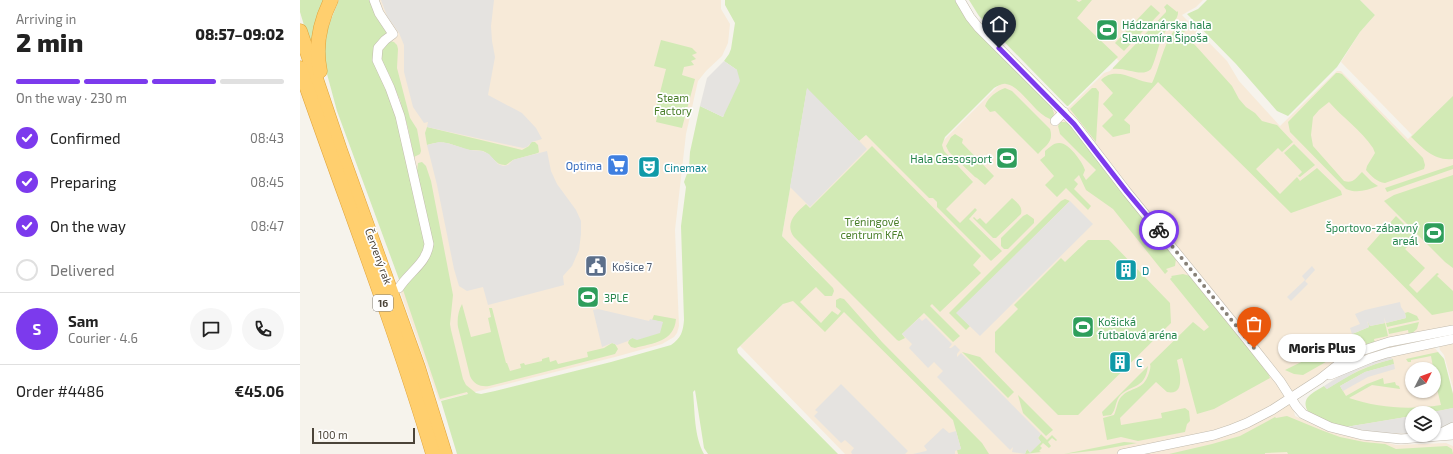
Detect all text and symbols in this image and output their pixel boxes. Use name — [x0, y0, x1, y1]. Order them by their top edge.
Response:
pin — [982, 7.0, 1016, 48]
text: Arriving in — [16, 11, 76, 27]
icon: home — [988, 13, 1010, 35]
sports icon: Hádzanárska hala Slavomíra Šipoša — [1094, 17, 1120, 43]
place label: Hádzanárska hala Slavomíra Šipoša — [1122, 18, 1212, 44]
text: 08:57–09:02 — [195, 25, 284, 43]
text: 2 min — [16, 26, 83, 57]
text: On the way · 230 m — [16, 90, 127, 106]
park label: Steam Factory — [654, 91, 692, 117]
icon: check — [16, 127, 38, 149]
text: Confirmed — [50, 129, 121, 147]
text: 08:43 — [250, 130, 284, 146]
sports icon: Hala Cassosport — [994, 145, 1020, 171]
supermarket icon: Optima — [605, 152, 631, 178]
place label: Hala Cassosport — [910, 152, 992, 165]
theatre icon: Cinemax — [636, 154, 662, 180]
place label: Optima — [566, 159, 602, 172]
place label: Cinemax — [664, 161, 707, 174]
icon: check — [16, 171, 38, 193]
text: Preparing — [50, 173, 116, 191]
text: 08:45 — [250, 174, 284, 190]
courier — [1139, 210, 1179, 250]
icon: check — [16, 215, 38, 237]
park label: Tréningové centrum KFA — [840, 215, 904, 241]
text: On the way — [50, 217, 126, 235]
text: 08:47 — [251, 218, 284, 234]
icon: bike — [1148, 219, 1170, 241]
sports icon: Športovo-zábavný areál — [1421, 220, 1447, 246]
place label: Športovo-zábavný areál — [1326, 221, 1419, 247]
street label: Červený rak — [363, 226, 395, 286]
public building icon: Košice 7 — [583, 253, 609, 279]
building icon: D — [1113, 257, 1139, 283]
place label: Košice 7 — [612, 260, 653, 273]
text: Delivered — [50, 261, 115, 279]
place label: D — [1142, 264, 1149, 277]
sports icon: 3PLE — [575, 284, 601, 310]
place label: 3PLE — [604, 291, 628, 304]
road number: 16 — [373, 295, 393, 311]
pin — [1237, 307, 1271, 348]
button: chat — [190, 308, 232, 350]
button: phone — [242, 308, 284, 350]
text: Sam — [68, 312, 99, 330]
icon: bag — [1243, 313, 1265, 335]
sports icon: Košická futbalová aréna — [1070, 314, 1096, 340]
place label: Košická futbalová aréna — [1098, 315, 1177, 341]
text: S — [33, 320, 41, 338]
text: Courier · 4.6 — [68, 330, 138, 346]
callout: Moris Plus — [1278, 334, 1366, 362]
text: Moris Plus — [1289, 340, 1355, 356]
building icon: C — [1107, 349, 1133, 375]
place label: C — [1136, 356, 1142, 369]
north arrow — [1405, 362, 1441, 398]
map controls — [1405, 362, 1441, 442]
text: Order #4486 — [16, 382, 104, 400]
text: €45.06 — [235, 382, 284, 400]
button: layers — [1405, 406, 1441, 442]
scale bar — [312, 426, 415, 445]
text: 100 m — [318, 428, 348, 441]

